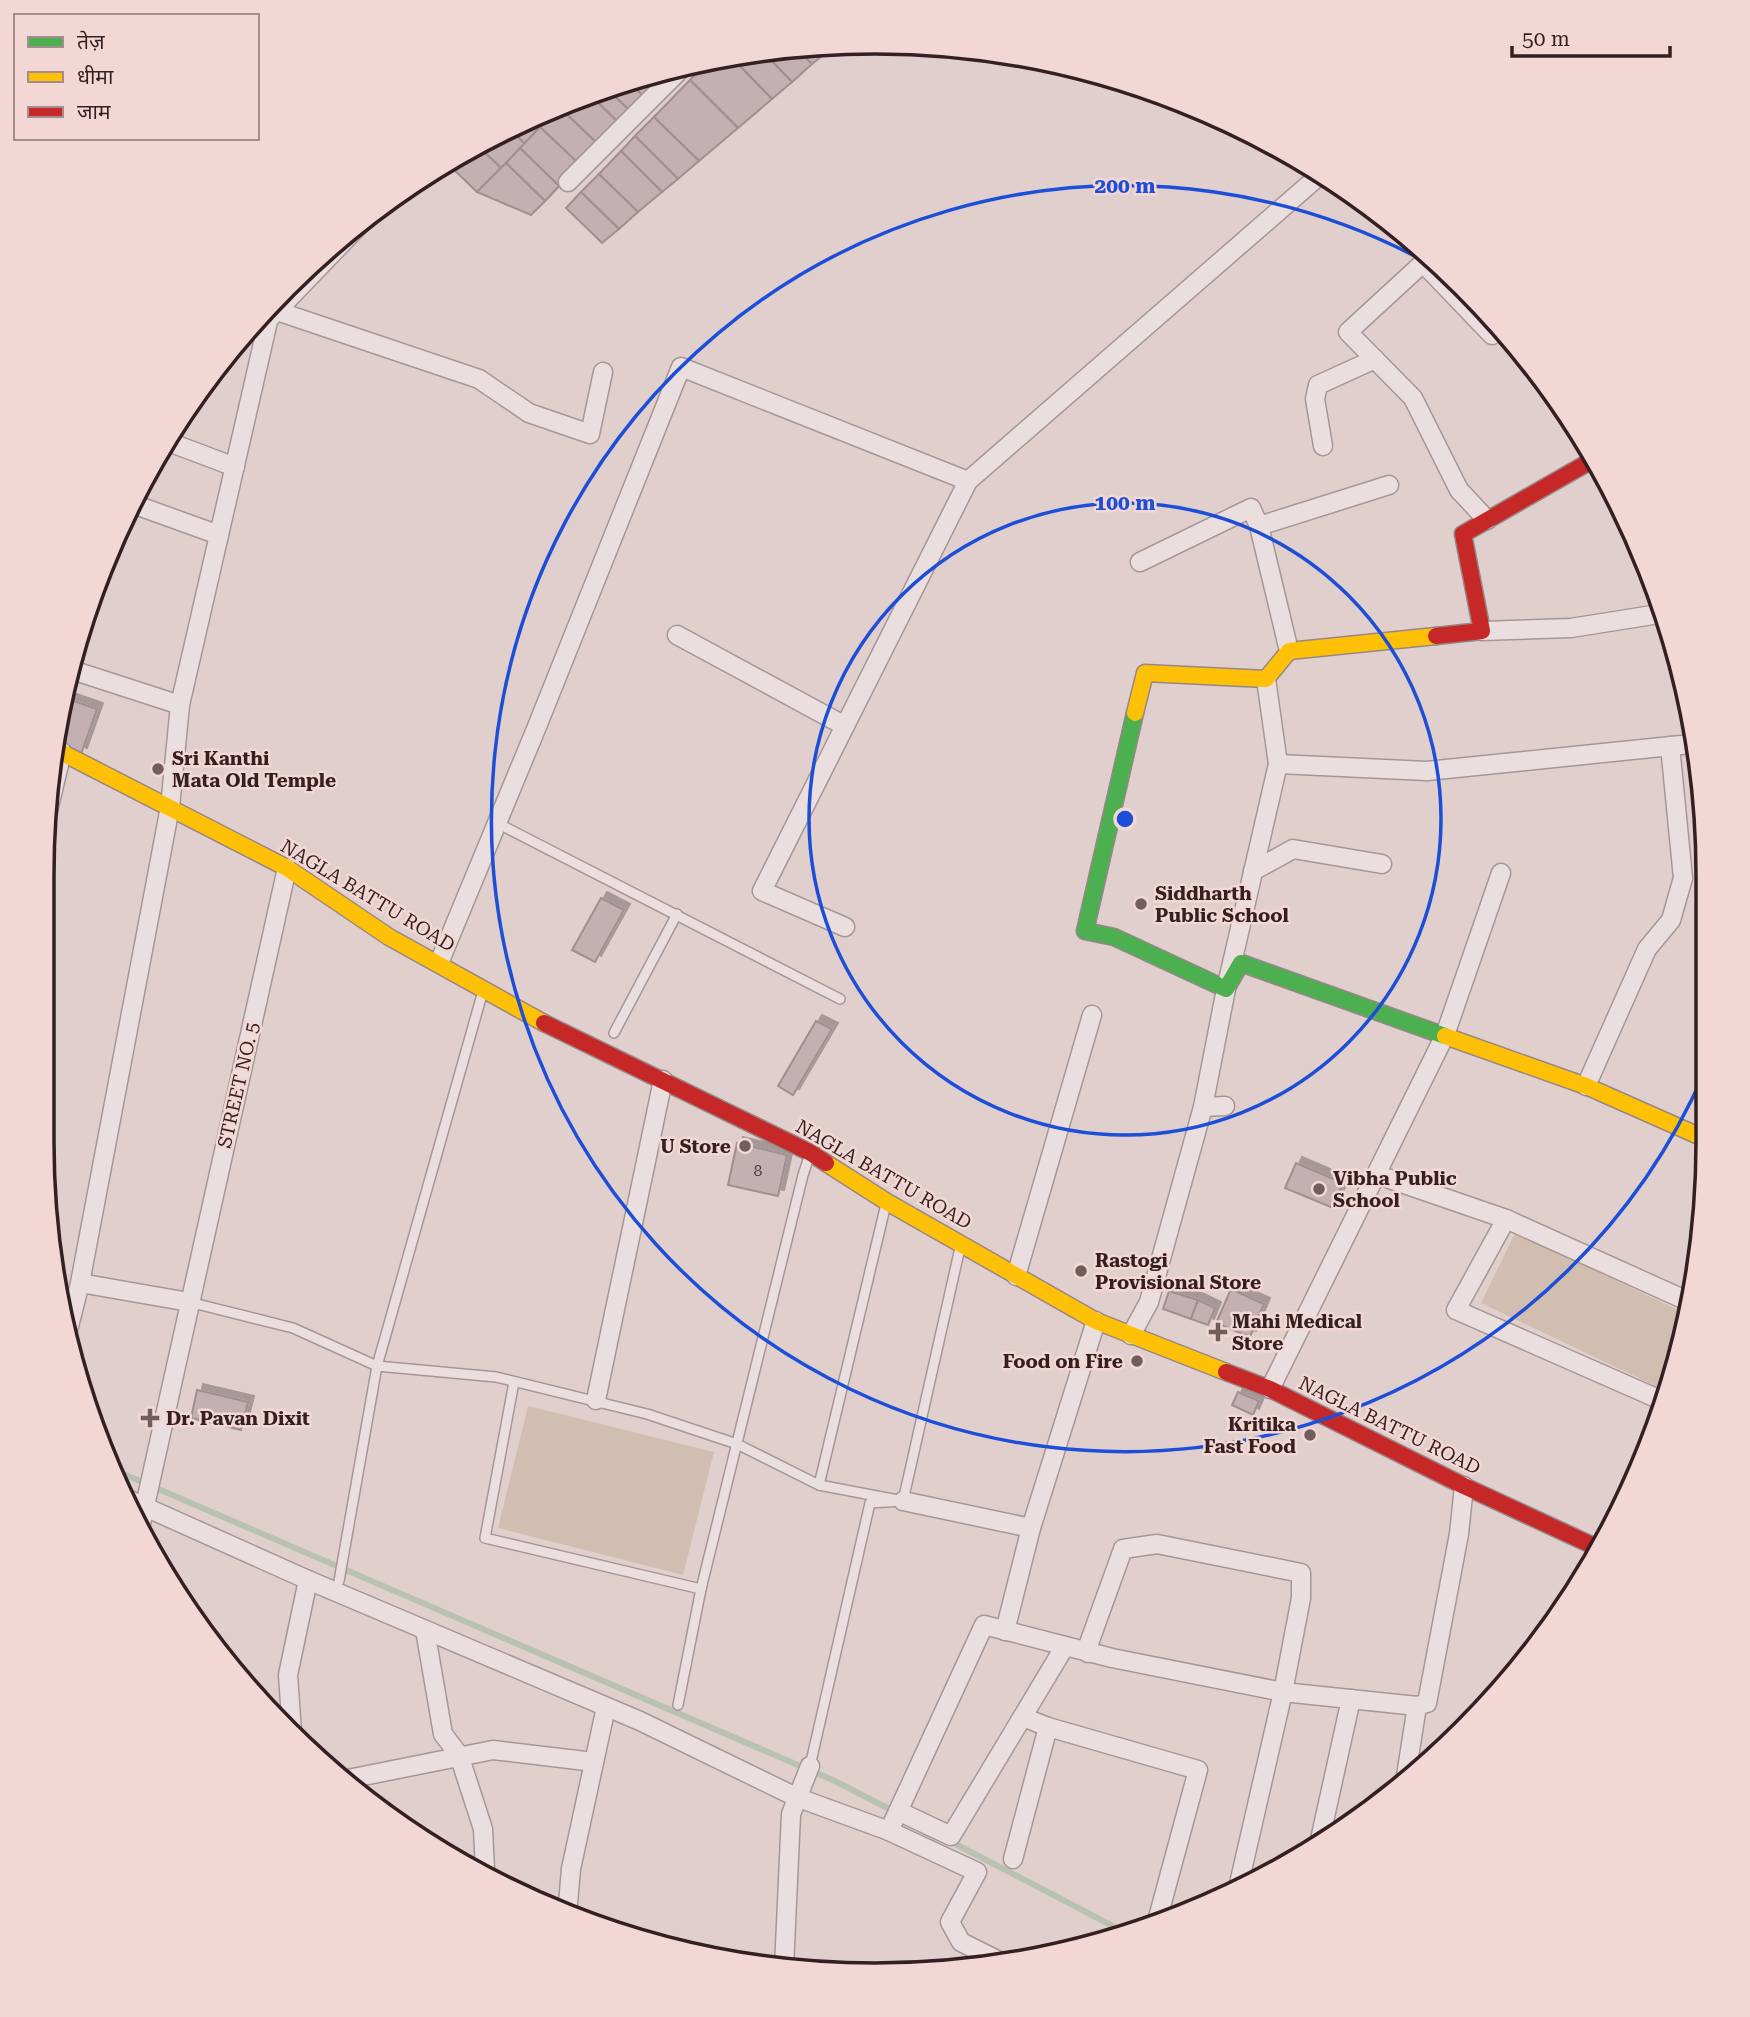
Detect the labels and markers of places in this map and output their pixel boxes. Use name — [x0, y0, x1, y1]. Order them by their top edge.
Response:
place label: Sri Kanthi Mata Old Temple — [172, 747, 336, 792]
marker: Sri Kanthi Mata Old Temple — [150, 761, 166, 777]
centre of rings — [1113, 807, 1137, 831]
place label: Siddharth Public School — [1155, 882, 1289, 927]
marker: Siddharth Public School — [1133, 896, 1149, 912]
place label: U Store — [660, 1135, 731, 1158]
marker: U Store — [737, 1138, 753, 1154]
place label: Vibha Public School — [1333, 1167, 1457, 1212]
marker: Vibha Public School — [1311, 1181, 1327, 1197]
place label: Rastogi Provisional Store — [1095, 1249, 1261, 1294]
marker: Rastogi Provisional Store — [1073, 1263, 1089, 1279]
place label: Mahi Medical Store — [1232, 1310, 1362, 1355]
marker: Mahi Medical Store — [1210, 1324, 1226, 1340]
place label: Food on Fire — [1003, 1350, 1123, 1373]
marker: Food on Fire — [1129, 1353, 1145, 1369]
place label: Dr. Pavan Dixit — [166, 1407, 310, 1430]
marker: Dr. Pavan Dixit — [140, 1408, 160, 1428]
place label: Kritika Fast Food — [1204, 1413, 1296, 1458]
marker: Kritika Fast Food — [1302, 1427, 1318, 1443]

